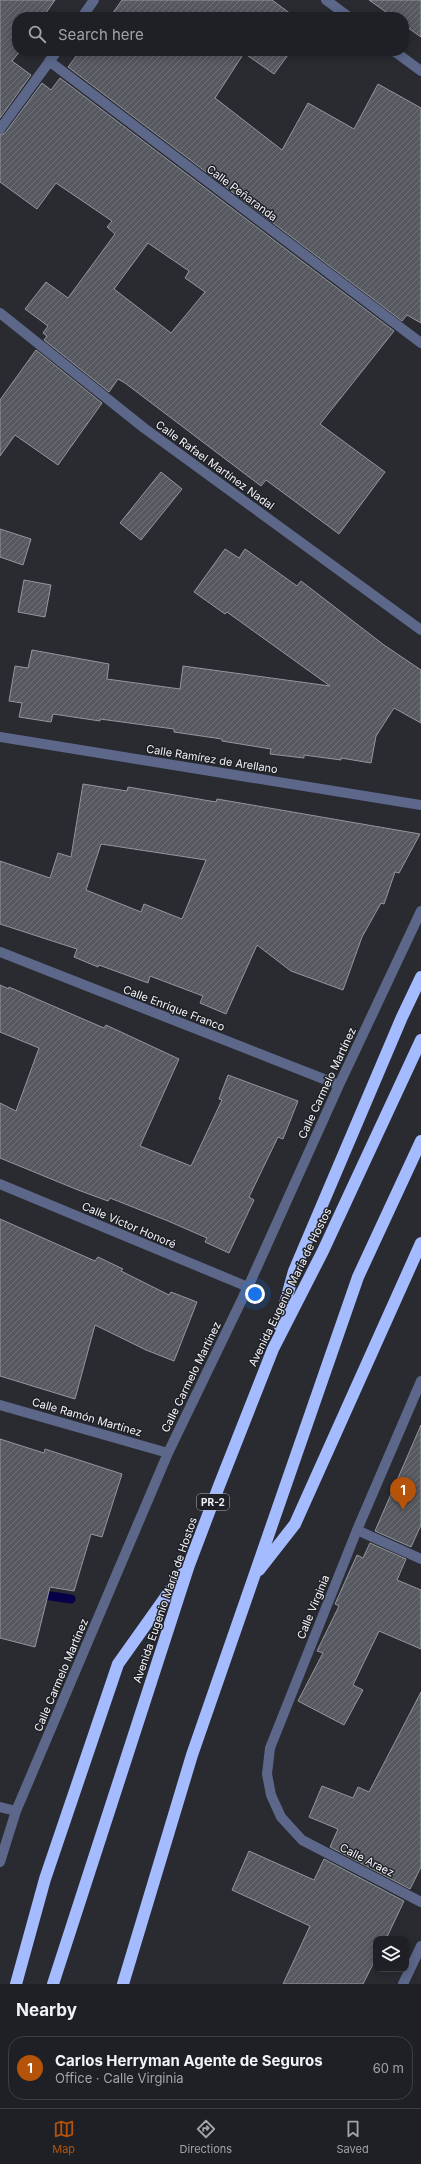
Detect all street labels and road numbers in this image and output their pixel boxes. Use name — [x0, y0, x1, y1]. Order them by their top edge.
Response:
street label: Calle Peñaranda — [204, 162, 280, 224]
street label: Calle Rafael Martínez Nadal — [153, 417, 277, 513]
street label: Calle Ramírez de Arellano — [145, 742, 279, 776]
street label: Calle Enrique Franco — [121, 982, 227, 1034]
street label: Calle Carmelo Martínez — [295, 1025, 359, 1141]
street label: Calle Víctor Honoré — [80, 1199, 178, 1251]
street label: Avenida Eugenio María de Hostos — [245, 1205, 335, 1369]
street label: Calle Carmelo Martínez — [158, 1319, 224, 1435]
street label: Calle Ramón Martínez — [30, 1395, 144, 1439]
road number: PR-2 — [197, 1494, 229, 1510]
street label: Avenida Eugenio María de Hostos — [130, 1515, 200, 1685]
street label: Calle Virginia — [294, 1573, 332, 1641]
street label: Calle Carmelo Martínez — [31, 1616, 91, 1734]
street label: Calle Araez — [337, 1840, 397, 1880]

